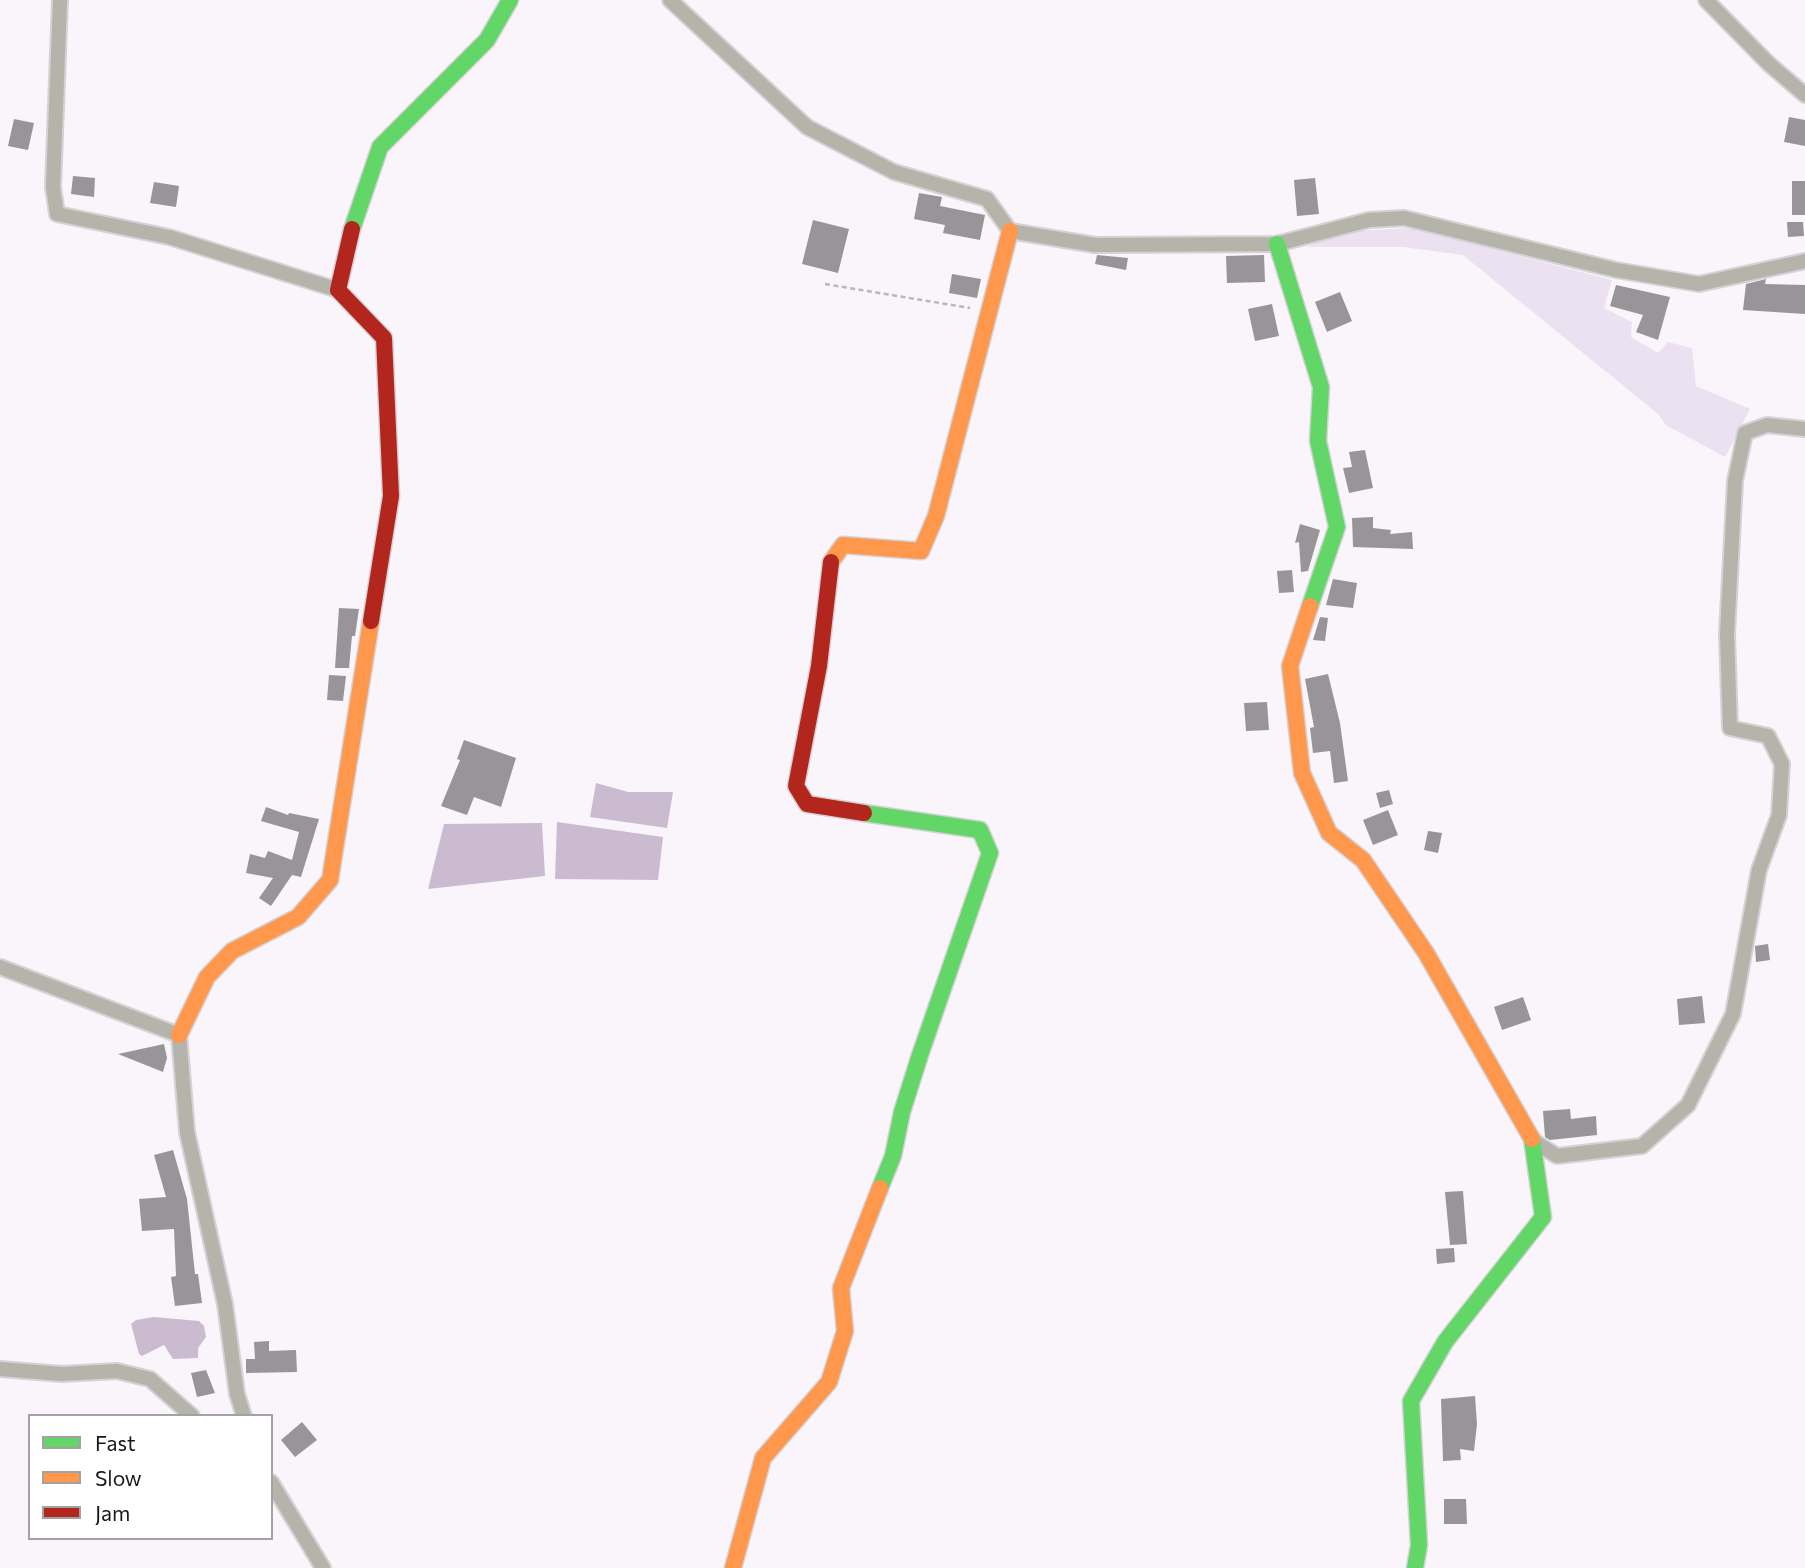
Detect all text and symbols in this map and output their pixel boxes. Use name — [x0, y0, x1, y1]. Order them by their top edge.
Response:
legend — [28, 1414, 273, 1540]
text: Fast — [95, 1430, 136, 1455]
text: Slow — [95, 1465, 142, 1490]
text: Jam — [95, 1500, 130, 1525]

